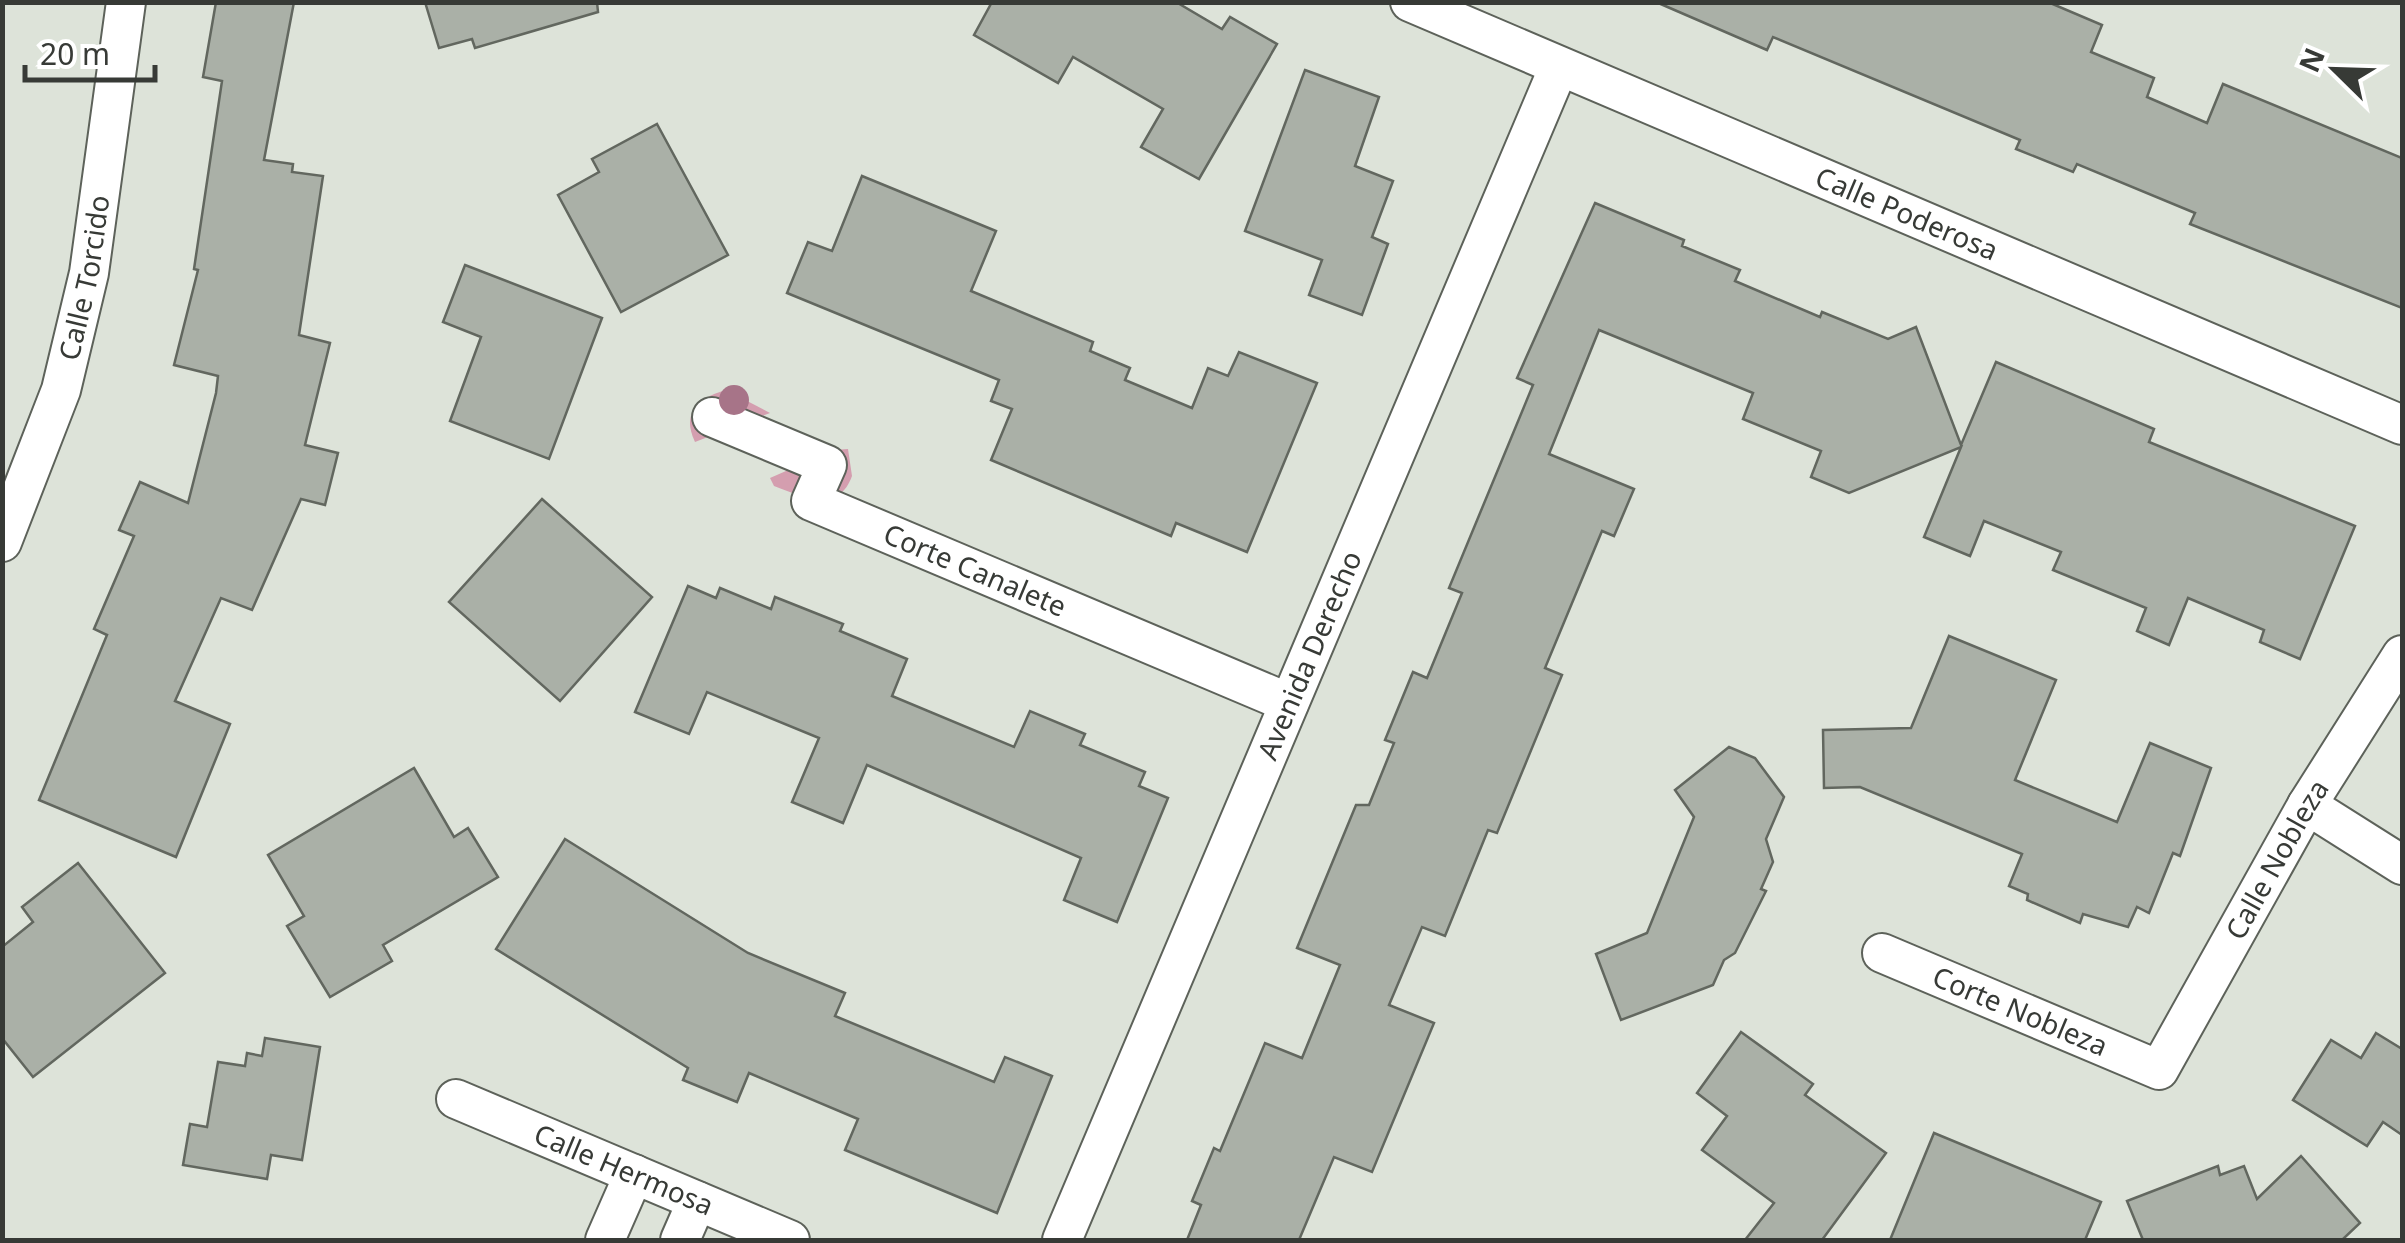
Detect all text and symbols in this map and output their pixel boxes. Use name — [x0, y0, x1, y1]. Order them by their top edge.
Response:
scale bar — [25, 20, 155, 82]
north arrow — [2285, 20, 2385, 120]
text: 20 m — [40, 33, 110, 74]
text: N — [2289, 42, 2333, 78]
street label: Calle Poderosa — [1810, 157, 2004, 269]
street label: Calle Torcido — [49, 193, 117, 364]
street label: Corte Canalete — [878, 514, 1072, 625]
street label: Avenida Derecho — [1248, 545, 1370, 765]
street label: Calle Nobleza — [2216, 772, 2337, 946]
street label: Corte Nobleza — [1927, 957, 2114, 1064]
street label: Calle Hermosa — [529, 1114, 720, 1224]

